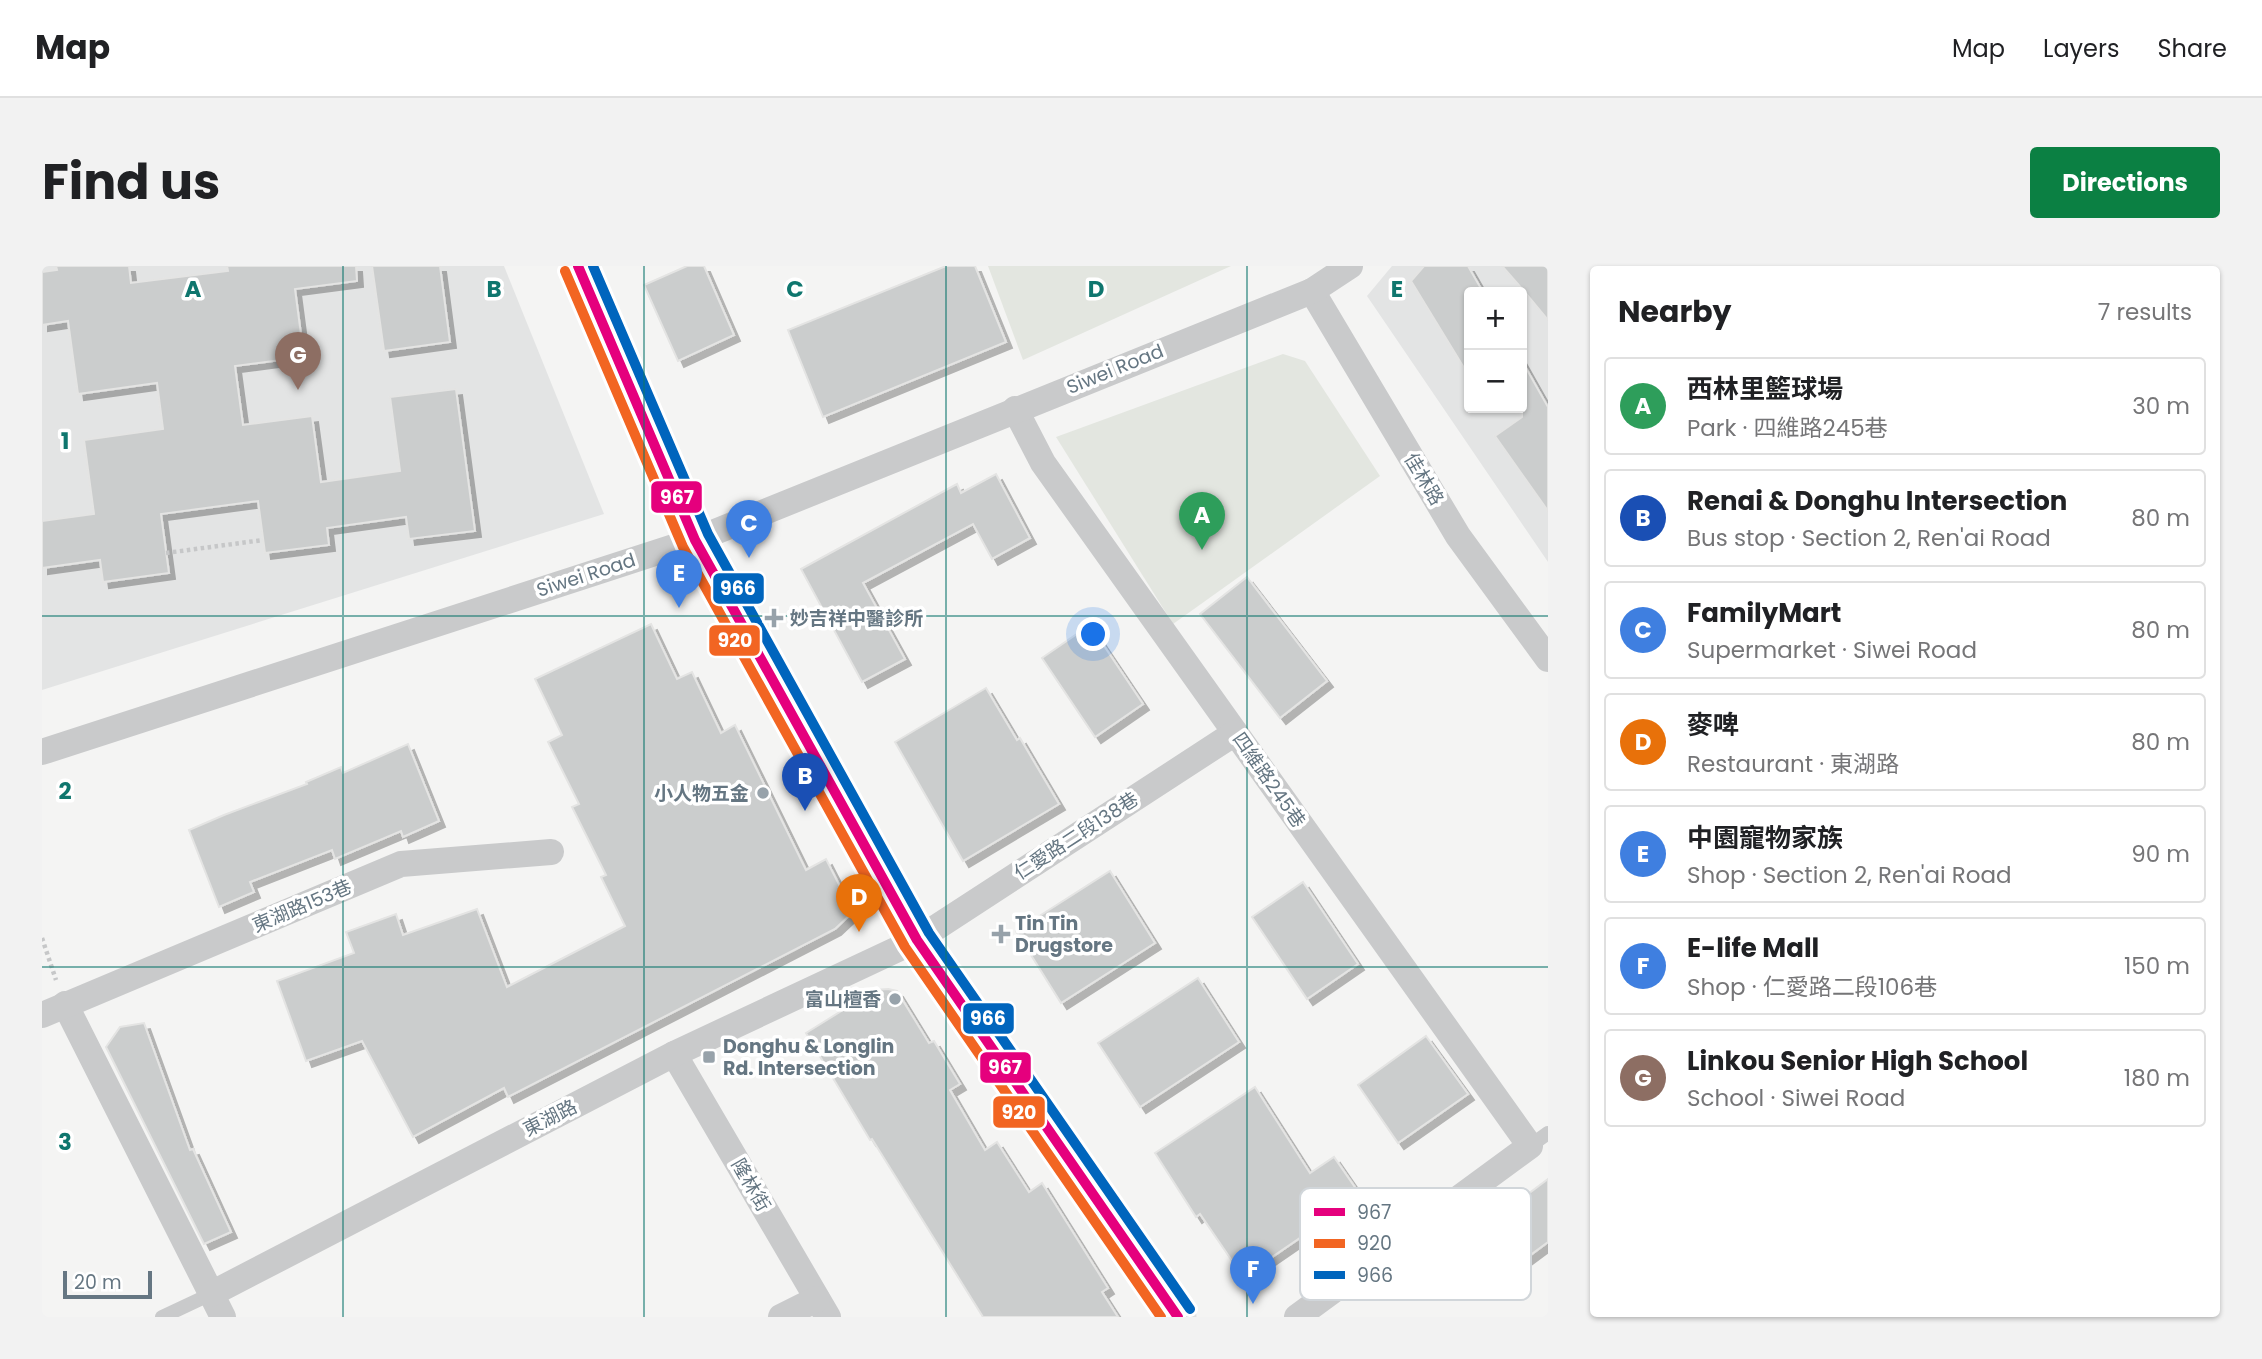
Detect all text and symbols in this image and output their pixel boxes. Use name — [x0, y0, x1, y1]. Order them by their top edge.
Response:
text: Map — [35, 24, 110, 71]
text: Map — [1952, 32, 2005, 65]
text: Layers — [2043, 32, 2119, 65]
text: Share — [2157, 32, 2227, 65]
button: Directions — [2030, 147, 2220, 218]
text: Find us — [42, 148, 220, 216]
text: A — [185, 273, 202, 305]
text: B — [486, 273, 502, 305]
text: C — [786, 273, 804, 305]
text: D — [1088, 273, 1104, 305]
text: E — [1391, 273, 1403, 305]
map controls — [1464, 287, 1527, 413]
button: + — [1464, 287, 1527, 350]
text: Nearby — [1618, 290, 1732, 333]
text: 7 results — [2098, 296, 2192, 328]
pin: G — [275, 332, 321, 390]
street label: Siwei Road — [1062, 337, 1168, 401]
button: − — [1464, 350, 1527, 413]
text: 西林里籃球場 — [1687, 371, 1843, 407]
text: A — [1635, 390, 1651, 422]
text: 30 m — [2132, 390, 2190, 422]
text: Park · 四維路245巷 — [1687, 412, 1888, 444]
text: 1 — [61, 425, 69, 457]
street label: 佳林路 — [1398, 448, 1450, 510]
line badge: 967 — [650, 480, 703, 514]
text: Renai & Donghu Intersection — [1687, 483, 2067, 519]
text: 967 — [660, 484, 694, 511]
pin: A — [1179, 492, 1225, 550]
pin: C — [726, 500, 772, 558]
text: B — [1635, 502, 1651, 534]
text: 80 m — [2131, 502, 2190, 534]
text: Bus stop · Section 2, Ren'ai Road — [1687, 522, 2051, 554]
street label: Siwei Road — [533, 546, 639, 604]
pin: E — [656, 550, 702, 608]
line badge: 966 — [712, 572, 765, 605]
text: 966 — [720, 575, 756, 602]
text: FamilyMart — [1687, 595, 1841, 631]
place label: 妙吉祥中醫診所 — [790, 605, 923, 632]
marker: 妙吉祥中醫診所 — [764, 608, 784, 628]
text: C — [1634, 614, 1652, 646]
text: 80 m — [2131, 614, 2190, 646]
your location — [1076, 617, 1110, 651]
line badge: 920 — [708, 624, 761, 657]
text: 920 — [718, 627, 752, 654]
text: Supermarket · Siwei Road — [1687, 634, 1977, 666]
text: 麥啤 — [1687, 707, 1739, 743]
text: D — [1635, 726, 1651, 758]
text: 80 m — [2131, 726, 2190, 758]
street label: 四維路245巷 — [1226, 727, 1312, 833]
text: Restaurant · 東湖路 — [1687, 748, 1899, 780]
pin: B — [782, 753, 828, 811]
text: 2 — [58, 775, 72, 807]
place label: 小人物五金 — [654, 780, 749, 807]
marker: 小人物五金 — [755, 785, 771, 801]
street label: 仁愛路二段138巷 — [1009, 786, 1143, 886]
text: 中園寵物家族 — [1687, 820, 1843, 856]
text: E — [1637, 838, 1649, 870]
text: 90 m — [2131, 838, 2190, 870]
text: Shop · Section 2, Ren'ai Road — [1687, 859, 2012, 891]
street label: 東湖路153巷 — [248, 873, 356, 939]
pin: D — [836, 874, 882, 932]
place label: Tin Tin Drugstore — [1015, 910, 1113, 959]
marker: Tin Tin Drugstore — [993, 926, 1009, 942]
text: E-life Mall — [1687, 930, 1819, 966]
text: F — [1637, 950, 1649, 982]
text: 150 m — [2124, 950, 2190, 982]
text: Shop · 仁愛路二段106巷 — [1687, 971, 1937, 1003]
place label: 富山檀香 — [805, 986, 881, 1013]
marker: 富山檀香 — [887, 991, 903, 1007]
line badge: 966 — [962, 1002, 1015, 1035]
text: 966 — [970, 1005, 1006, 1032]
place label: Donghu & Longlin Rd. Intersection — [723, 1033, 894, 1082]
text: Linkou Senior High School — [1687, 1043, 2028, 1079]
marker: Donghu & Longlin Rd. Intersection — [701, 1049, 717, 1065]
line badge: 967 — [979, 1051, 1032, 1084]
text: 967 — [988, 1054, 1022, 1081]
text: G — [1634, 1062, 1652, 1094]
text: 180 m — [2124, 1062, 2190, 1094]
text: School · Siwei Road — [1687, 1082, 1905, 1114]
street label: 東湖路 — [518, 1093, 582, 1143]
line badge: 920 — [992, 1095, 1046, 1129]
text: 920 — [1002, 1099, 1036, 1126]
text: 3 — [58, 1126, 72, 1158]
street label: 隆林街 — [725, 1154, 777, 1216]
legend — [1300, 1188, 1531, 1300]
text: 967 — [1357, 1199, 1391, 1226]
text: 920 — [1357, 1230, 1392, 1257]
pin: F — [1230, 1246, 1276, 1304]
text: 966 — [1357, 1262, 1393, 1289]
scale bar — [63, 1268, 152, 1300]
text: 20 m — [74, 1269, 122, 1296]

